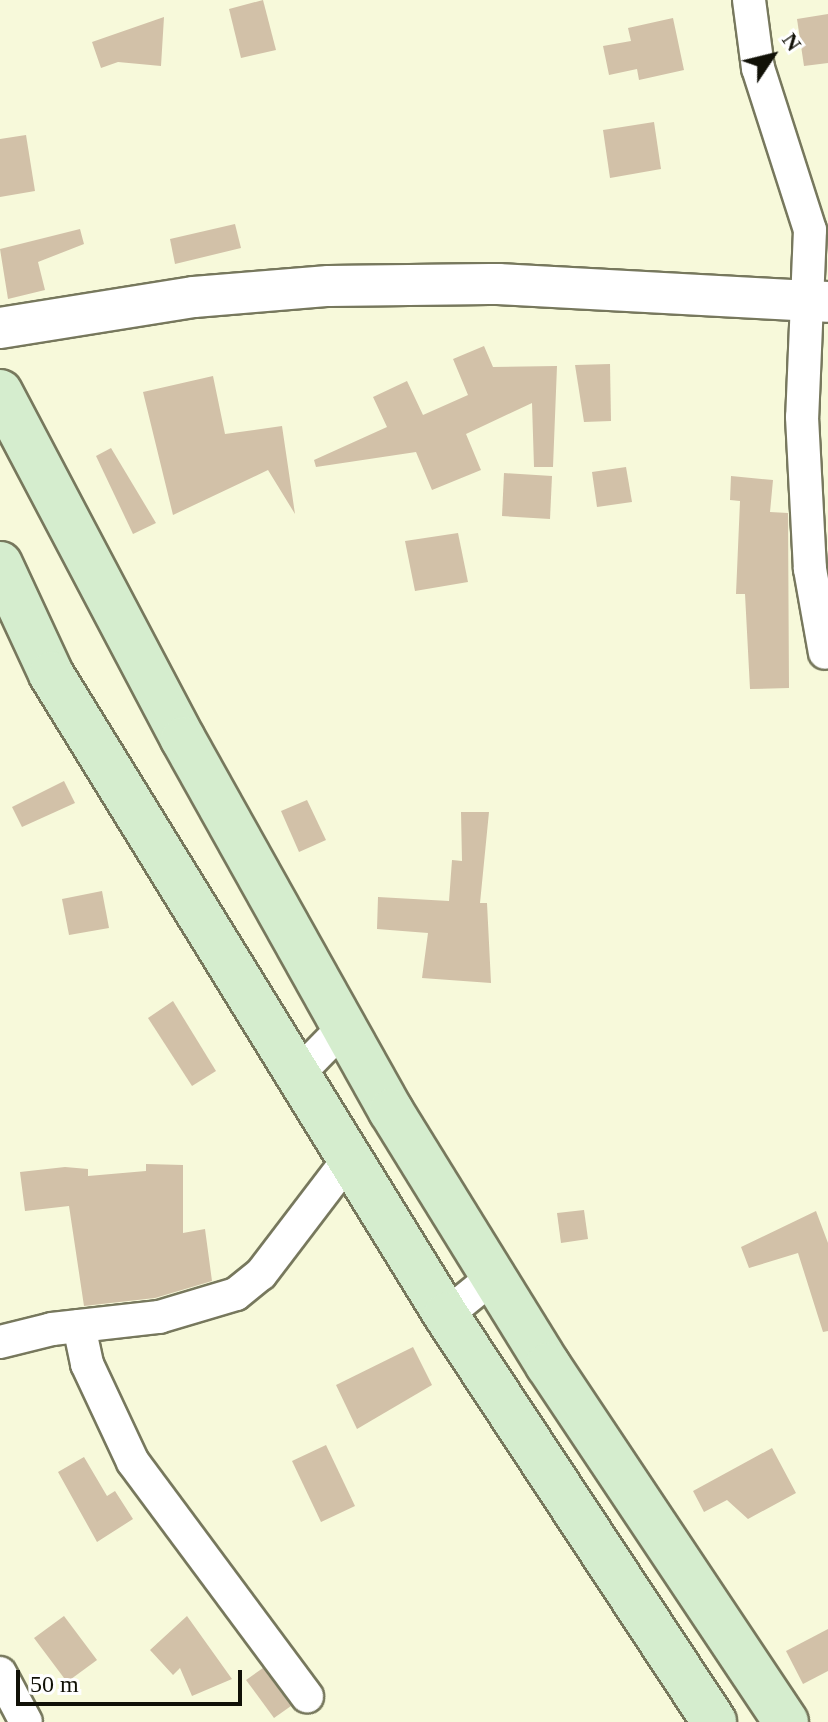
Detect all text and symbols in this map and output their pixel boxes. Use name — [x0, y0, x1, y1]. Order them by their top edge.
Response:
north arrow — [732, 16, 812, 96]
text: N — [777, 28, 807, 56]
scale bar — [20, 1654, 246, 1704]
text: 50 m — [30, 1671, 79, 1697]

